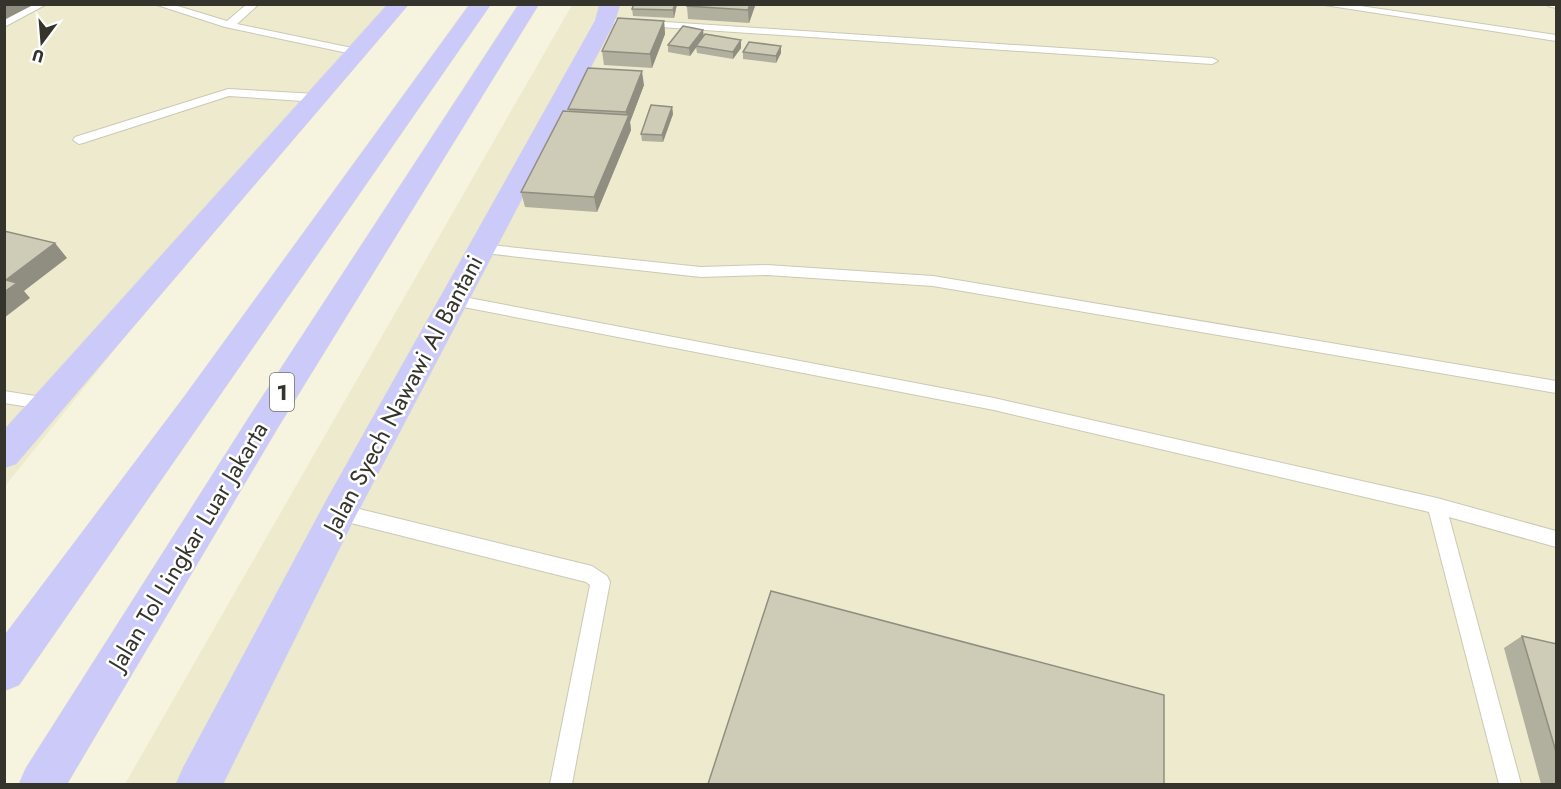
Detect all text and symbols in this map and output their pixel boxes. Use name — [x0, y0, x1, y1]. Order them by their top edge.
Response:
north arrow — [12, 12, 72, 72]
text: U — [29, 43, 47, 69]
street label: Jalan Syech Nawawi Al Bantani — [313, 249, 491, 542]
road number: 1 — [270, 373, 294, 411]
street label: Jalan Tol Lingkar Luar Jakarta — [98, 415, 276, 679]

